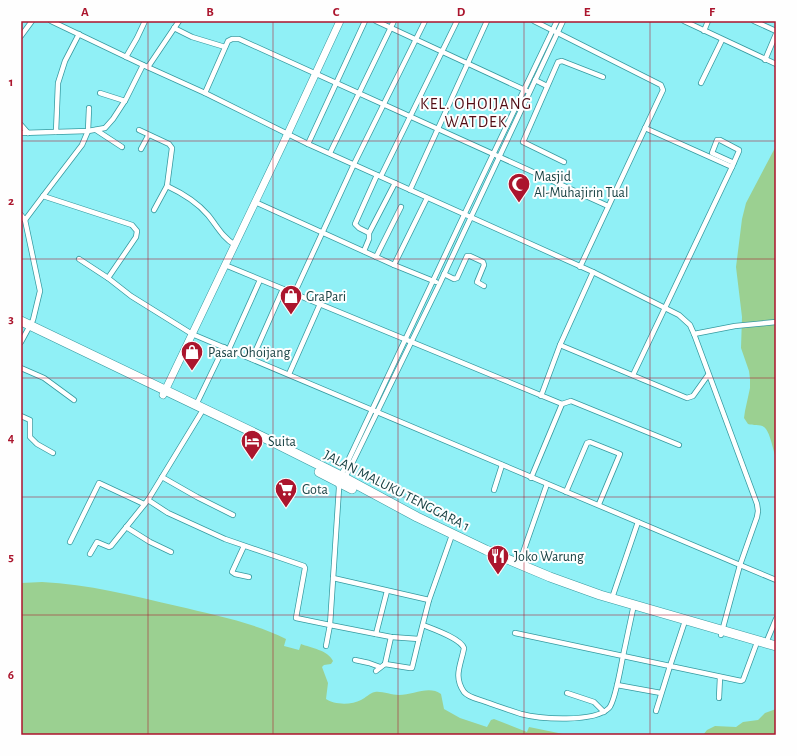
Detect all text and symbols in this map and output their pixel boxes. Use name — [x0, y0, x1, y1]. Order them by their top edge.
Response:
text: A — [81, 6, 89, 19]
text: B — [206, 6, 214, 19]
text: C — [333, 6, 340, 19]
text: D — [457, 6, 466, 19]
text: E — [584, 6, 591, 19]
text: F — [709, 6, 716, 19]
text: 1 — [9, 76, 13, 89]
district label: KEL. OHOIJANG WATDEK — [420, 96, 532, 130]
place label: Masjid Al-Muhajirin Tual — [534, 170, 629, 200]
mosque icon: Masjid Al-Muhajirin Tual — [506, 171, 532, 204]
text: 2 — [8, 195, 14, 208]
shop icon: GraPari — [278, 283, 304, 316]
place label: GraPari — [306, 290, 346, 304]
text: 3 — [8, 313, 14, 326]
shop icon: Pasar Ohoijang — [179, 339, 205, 372]
place label: Pasar Ohoijang — [208, 346, 290, 360]
hotel icon: Suita — [239, 428, 265, 461]
text: 4 — [8, 432, 15, 445]
place label: Suita — [268, 435, 297, 449]
street label: JALAN MALUKU TENGGARA 1 — [321, 448, 472, 534]
supermarket icon: Gota — [273, 476, 299, 509]
place label: Gota — [302, 483, 328, 497]
restaurant icon: Joko Warung — [485, 543, 511, 576]
place label: Joko Warung — [514, 550, 584, 564]
text: 5 — [8, 551, 14, 564]
text: 6 — [8, 669, 14, 682]

